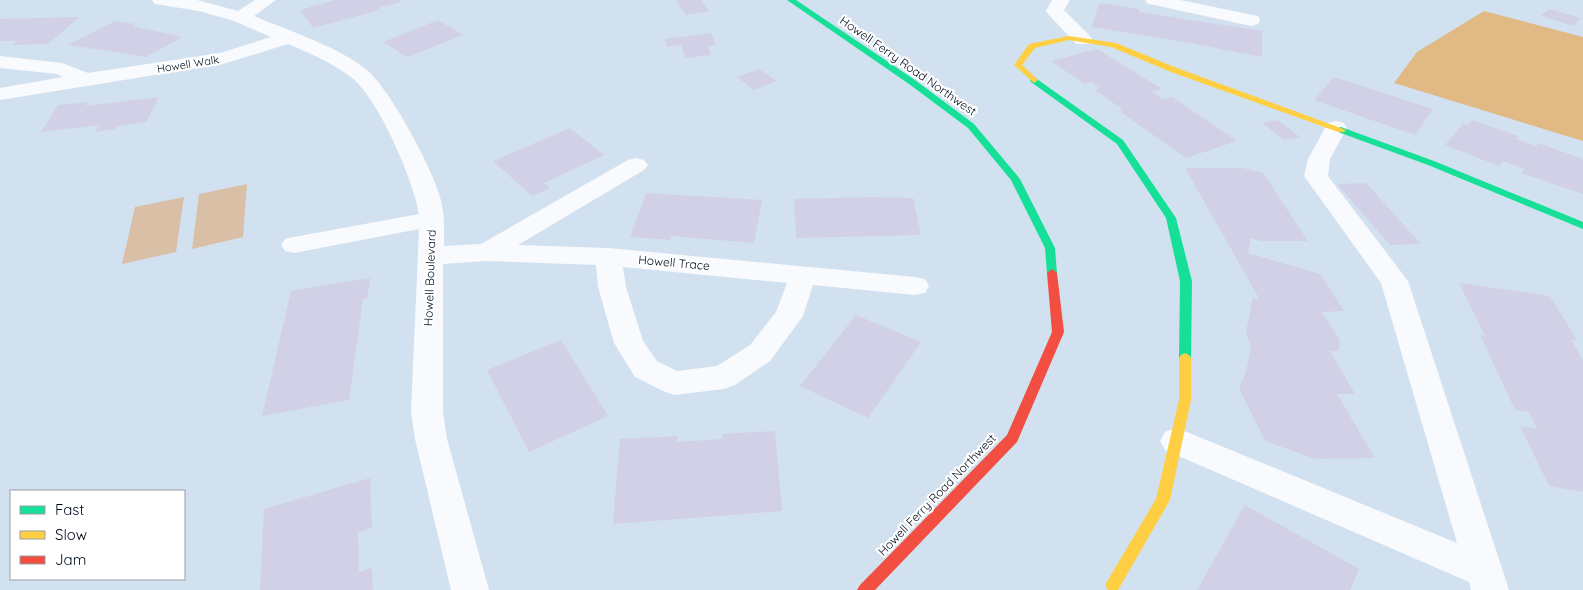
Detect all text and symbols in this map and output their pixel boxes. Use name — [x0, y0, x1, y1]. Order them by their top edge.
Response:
street label: Howell Ferry Road Northwest — [837, 13, 979, 119]
street label: Howell Walk — [156, 52, 220, 76]
street label: Howell Boulevard — [420, 229, 439, 327]
street label: Howell Trace — [638, 252, 711, 273]
street label: Howell Ferry Road Northwest — [875, 431, 999, 559]
legend — [10, 490, 185, 580]
text: Fast — [55, 500, 84, 519]
text: Slow — [55, 525, 87, 544]
text: Jam — [55, 550, 86, 569]

